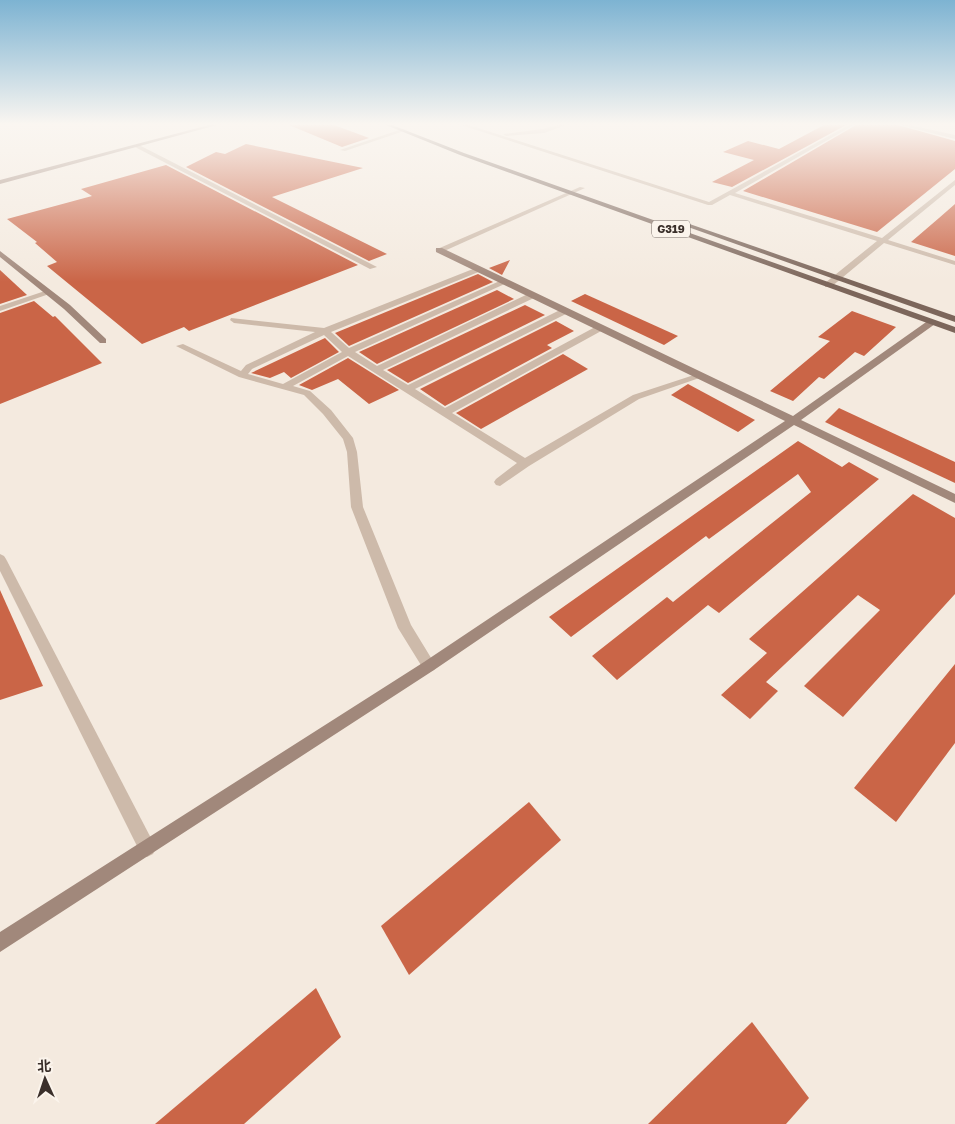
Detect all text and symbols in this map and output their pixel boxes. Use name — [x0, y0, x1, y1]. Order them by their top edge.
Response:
road number: G319 — [652, 220, 690, 238]
north arrow — [20, 1054, 70, 1104]
text: 北 — [37, 1057, 52, 1074]

